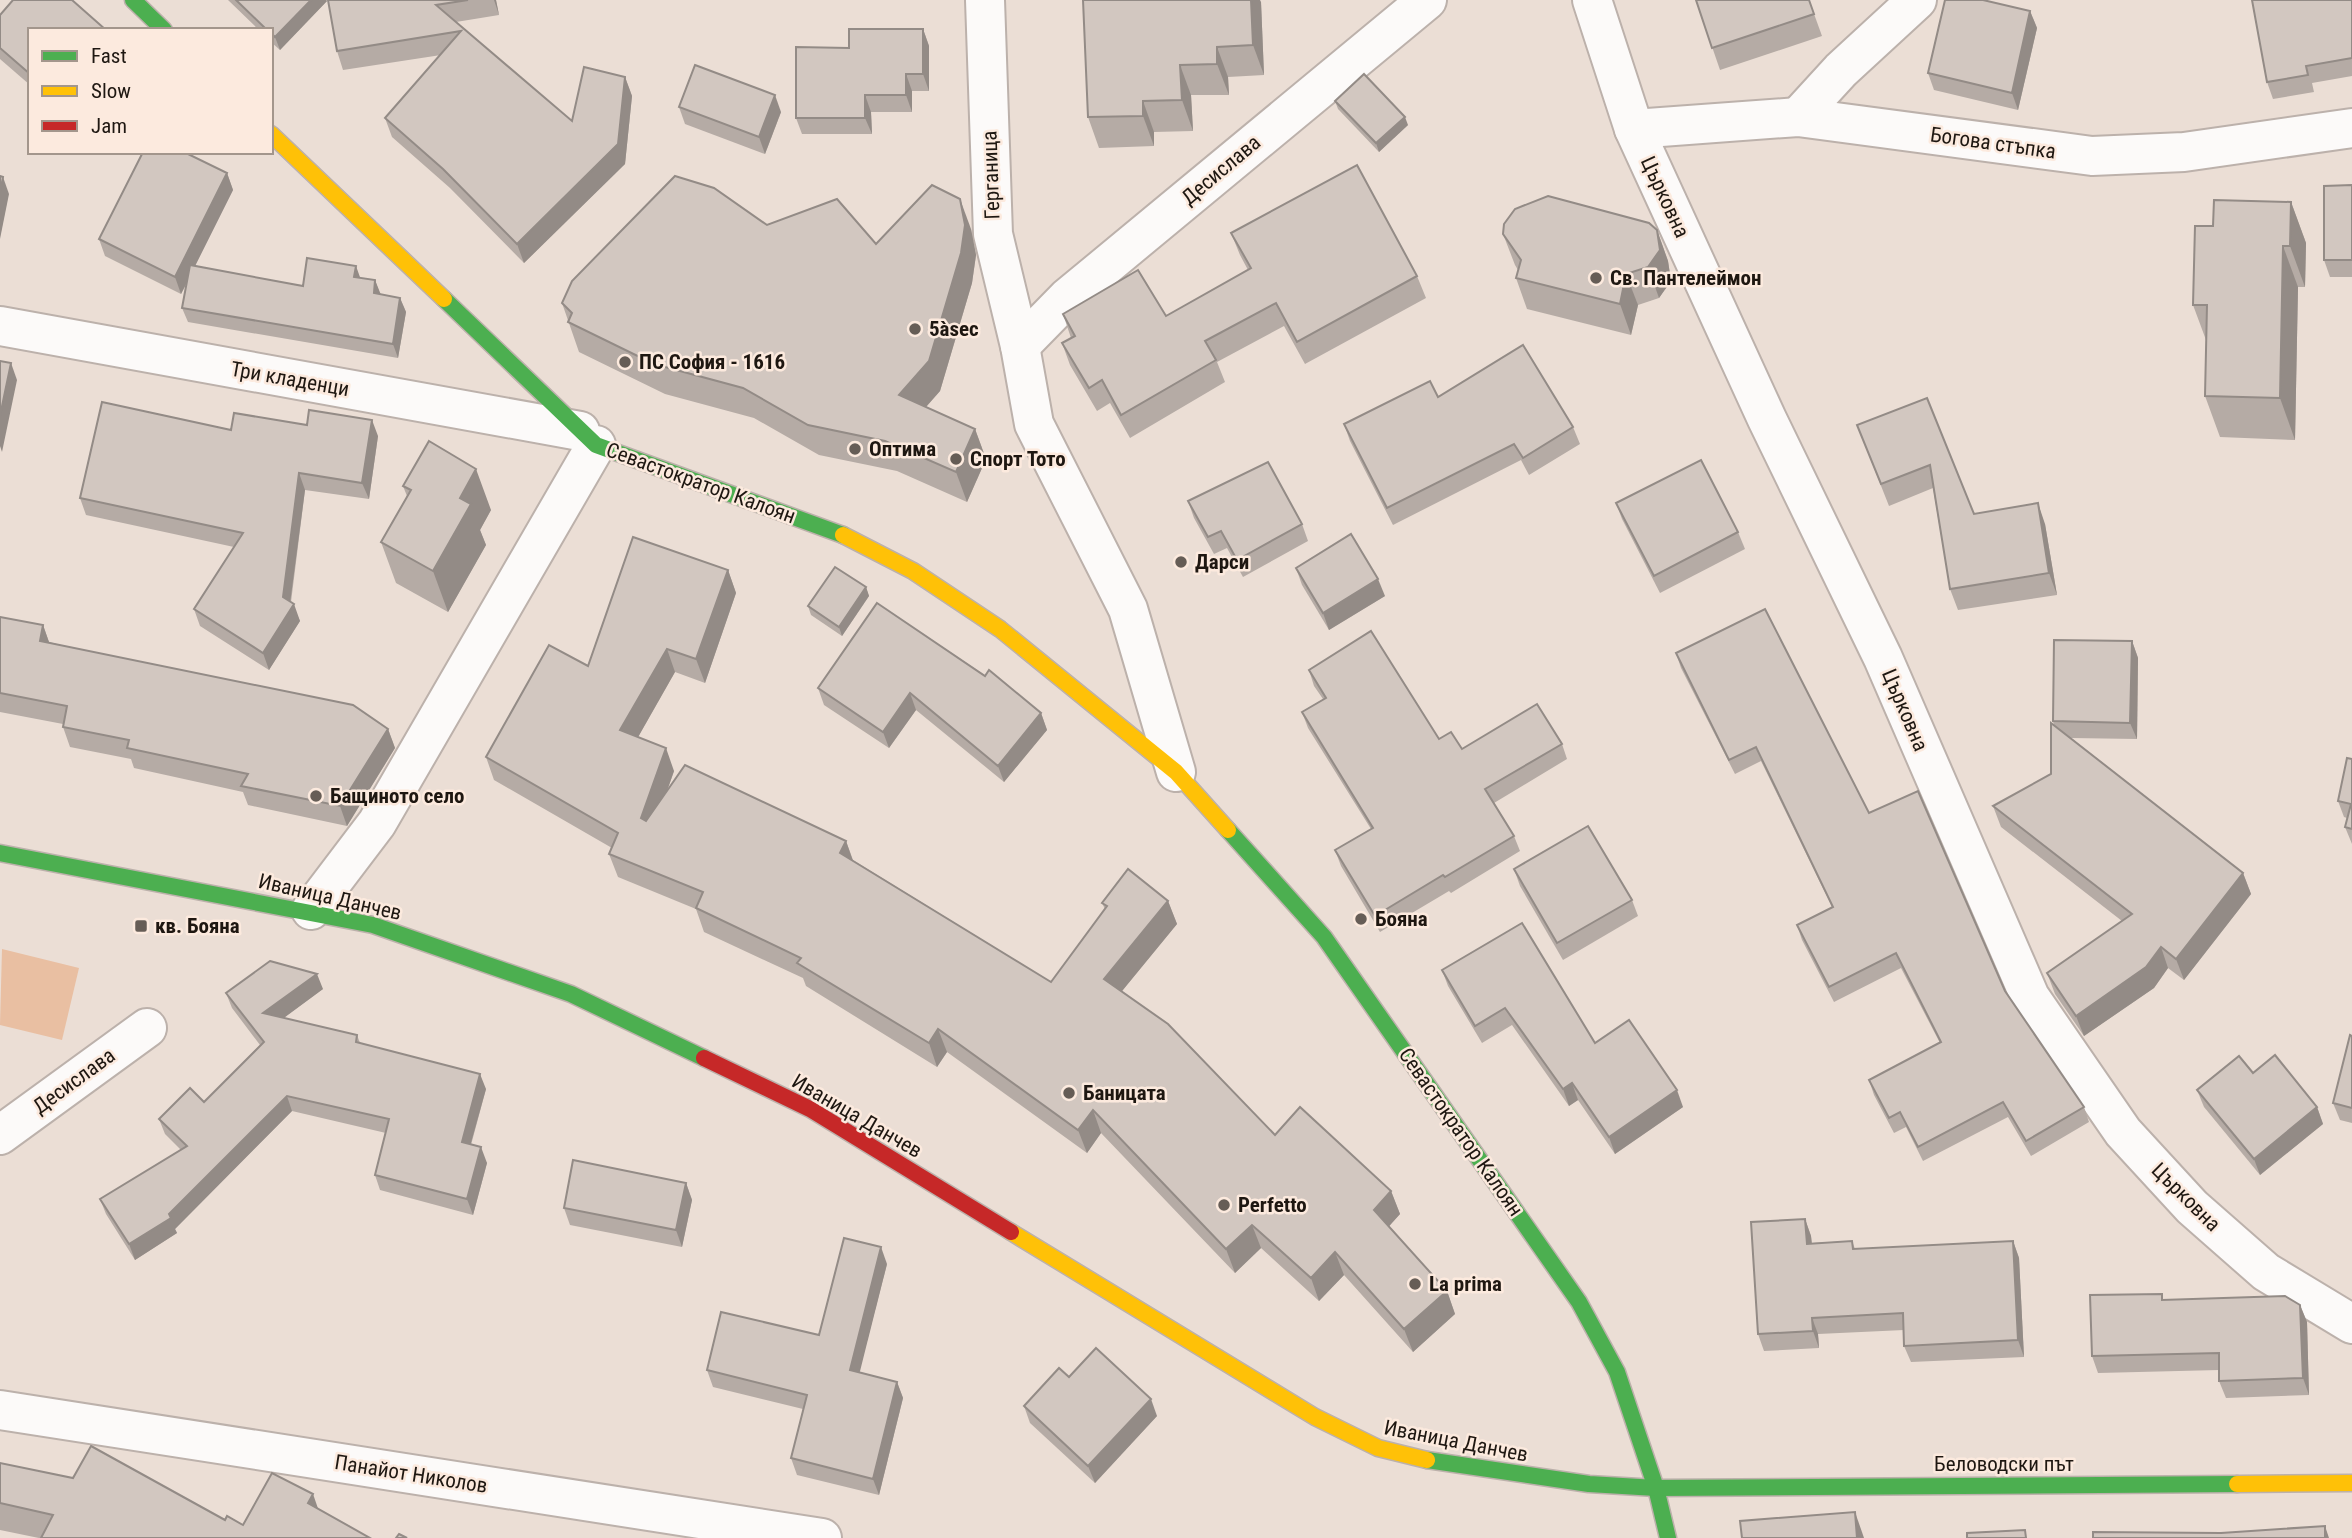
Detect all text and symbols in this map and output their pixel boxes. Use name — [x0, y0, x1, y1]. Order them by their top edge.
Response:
legend — [28, 28, 273, 154]
text: Fast — [91, 44, 127, 68]
text: Slow — [91, 79, 131, 103]
text: Jam — [91, 114, 127, 138]
street label: Богова стъпка — [1929, 122, 2057, 164]
street label: Герганица — [977, 130, 1005, 220]
street label: Десислава — [1177, 130, 1265, 210]
street label: Църковна — [1636, 153, 1694, 241]
place label: Св. Пантелеймон — [1610, 266, 1762, 290]
marker: Св. Пантелеймон — [1588, 270, 1604, 286]
place label: 5àsec — [929, 317, 979, 341]
marker: 5àsec — [907, 321, 923, 337]
place label: ПС София - 1616 — [639, 350, 785, 374]
marker: ПС София - 1616 — [617, 354, 633, 370]
street label: Три кладенци — [229, 357, 351, 401]
place label: Оптима — [869, 437, 936, 461]
street label: Севастократор Калоян — [603, 438, 799, 528]
marker: Оптима — [847, 441, 863, 457]
place label: Спорт Тото — [970, 447, 1066, 471]
marker: Спорт Тото — [948, 451, 964, 467]
place label: Дарси — [1195, 550, 1249, 574]
marker: Дарси — [1173, 554, 1189, 570]
street label: Църковна — [1877, 665, 1933, 755]
place label: Бащиното село — [330, 784, 464, 808]
marker: Бащиното село — [308, 788, 324, 804]
street label: Иваница Данчев — [256, 869, 404, 925]
place label: Бояна — [1375, 907, 1428, 931]
marker: Бояна — [1353, 911, 1369, 927]
place label: кв. Бояна — [155, 914, 240, 938]
marker: кв. Бояна — [133, 918, 149, 934]
street label: Десислава — [28, 1043, 120, 1119]
street label: Севастократор Калоян — [1394, 1043, 1528, 1221]
street label: Иваница Данчев — [788, 1069, 926, 1163]
place label: Баницата — [1083, 1081, 1166, 1105]
marker: Баницата — [1061, 1085, 1077, 1101]
street label: Църковна — [2147, 1158, 2225, 1236]
place label: Perfetto — [1238, 1193, 1307, 1217]
marker: Perfetto — [1216, 1197, 1232, 1213]
place label: La prima — [1429, 1272, 1502, 1296]
marker: La prima — [1407, 1276, 1423, 1292]
street label: Иваница Данчев — [1382, 1415, 1530, 1467]
street label: Панайот Николов — [333, 1450, 489, 1498]
street label: Беловодски път — [1934, 1452, 2074, 1476]

